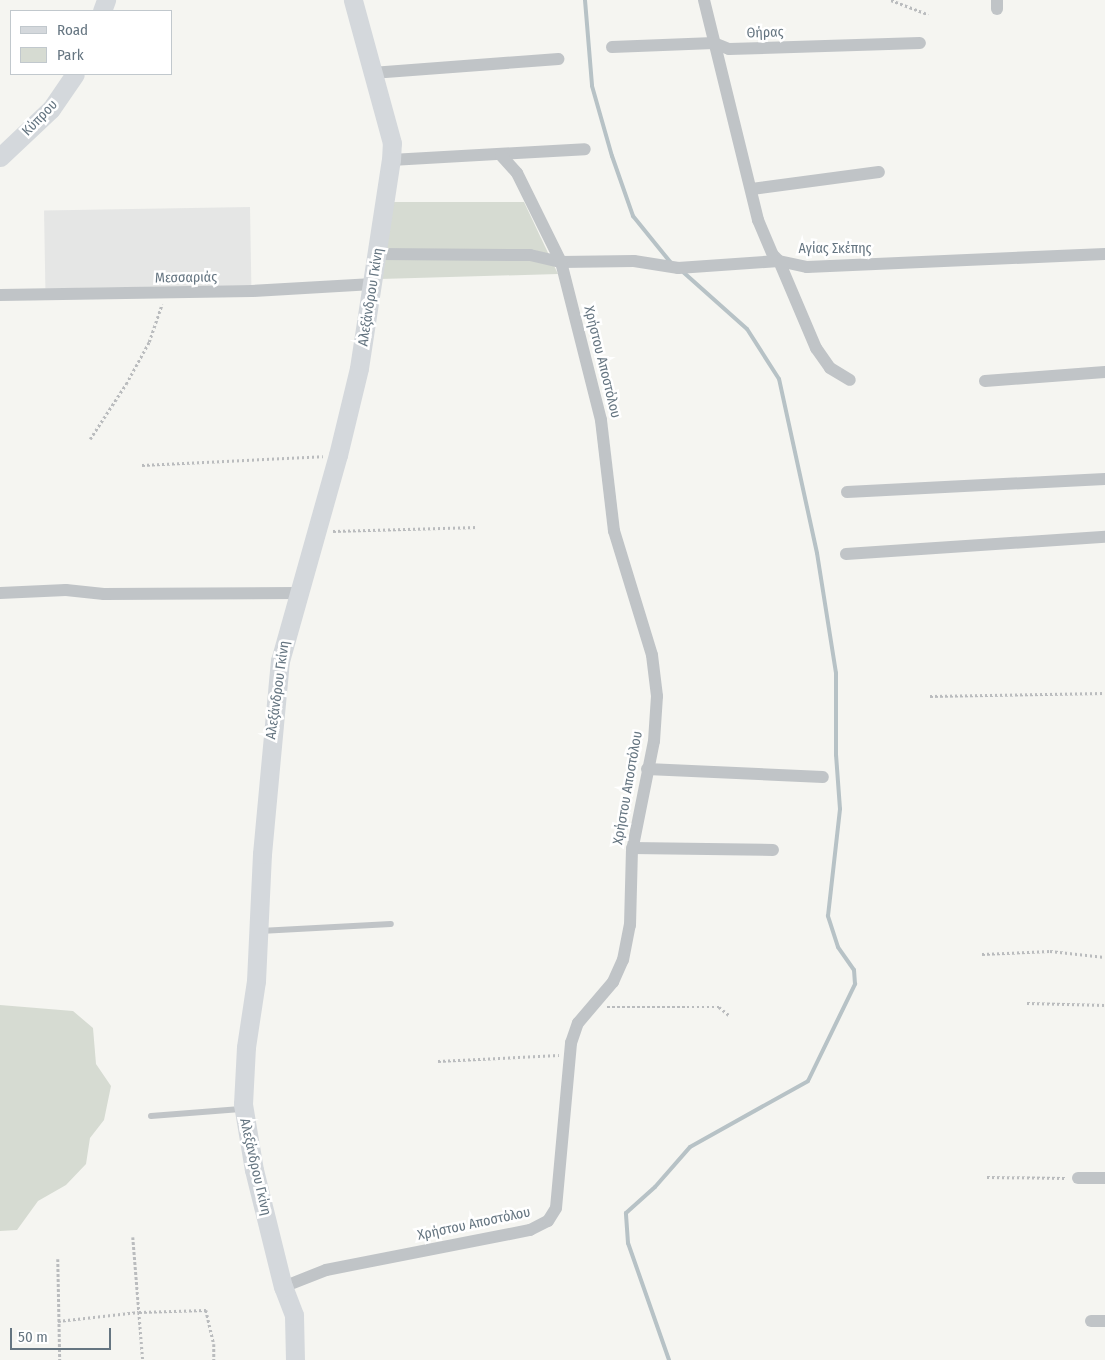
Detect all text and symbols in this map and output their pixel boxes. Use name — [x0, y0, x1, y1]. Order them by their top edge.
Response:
legend — [10, 10, 172, 75]
text: Road — [57, 21, 88, 39]
street label: Θήρας — [746, 24, 784, 42]
text: Park — [57, 46, 84, 64]
street label: Κύπρου — [19, 96, 61, 140]
street label: Αγίας Σκέπης — [798, 241, 872, 257]
street label: Αλεξάνδρου Γκίνη — [355, 247, 387, 347]
street label: Μεσσαριάς — [155, 269, 217, 287]
street label: Χρήστου Αποστόλου — [580, 304, 624, 420]
street label: Αλεξάνδρου Γκίνη — [263, 640, 293, 740]
street label: Χρήστου Αποστόλου — [610, 730, 646, 846]
street label: Αλεξάνδρου Γκίνη — [236, 1117, 274, 1217]
street label: Χρήστου Αποστόλου — [416, 1204, 532, 1244]
scale bar — [12, 1318, 114, 1350]
text: 50 m — [18, 1328, 48, 1346]

